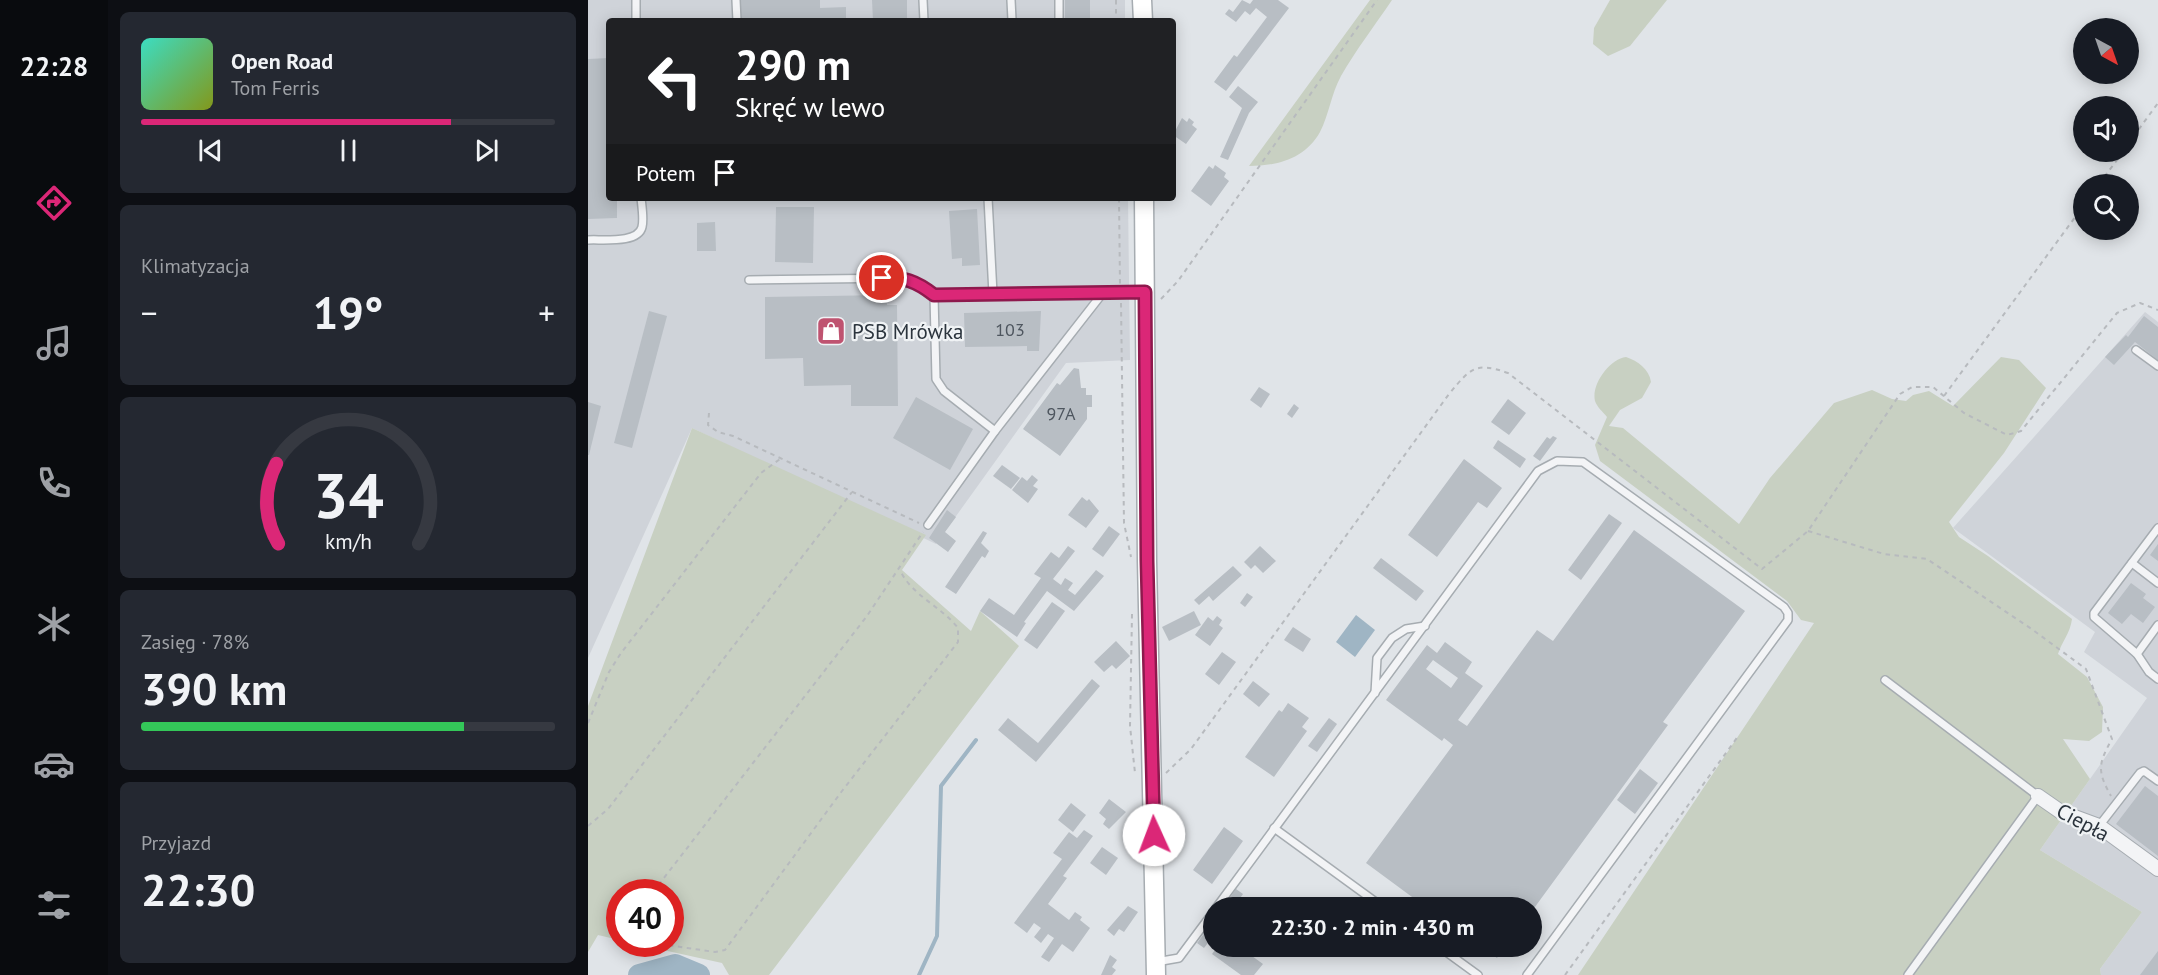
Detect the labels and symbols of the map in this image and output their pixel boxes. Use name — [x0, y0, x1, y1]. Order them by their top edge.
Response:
north arrow — [2073, 18, 2139, 84]
pin — [856, 252, 907, 303]
shop icon: PSB Mrówka — [815, 315, 847, 347]
place label: PSB Mrówka — [852, 318, 963, 345]
house number: 103 — [995, 318, 1025, 341]
house number: 97A — [1046, 402, 1076, 425]
street label: Ciepła — [2052, 797, 2114, 847]
position arrow — [1122, 803, 1186, 867]
speed limit sign: 40 — [606, 879, 684, 957]

